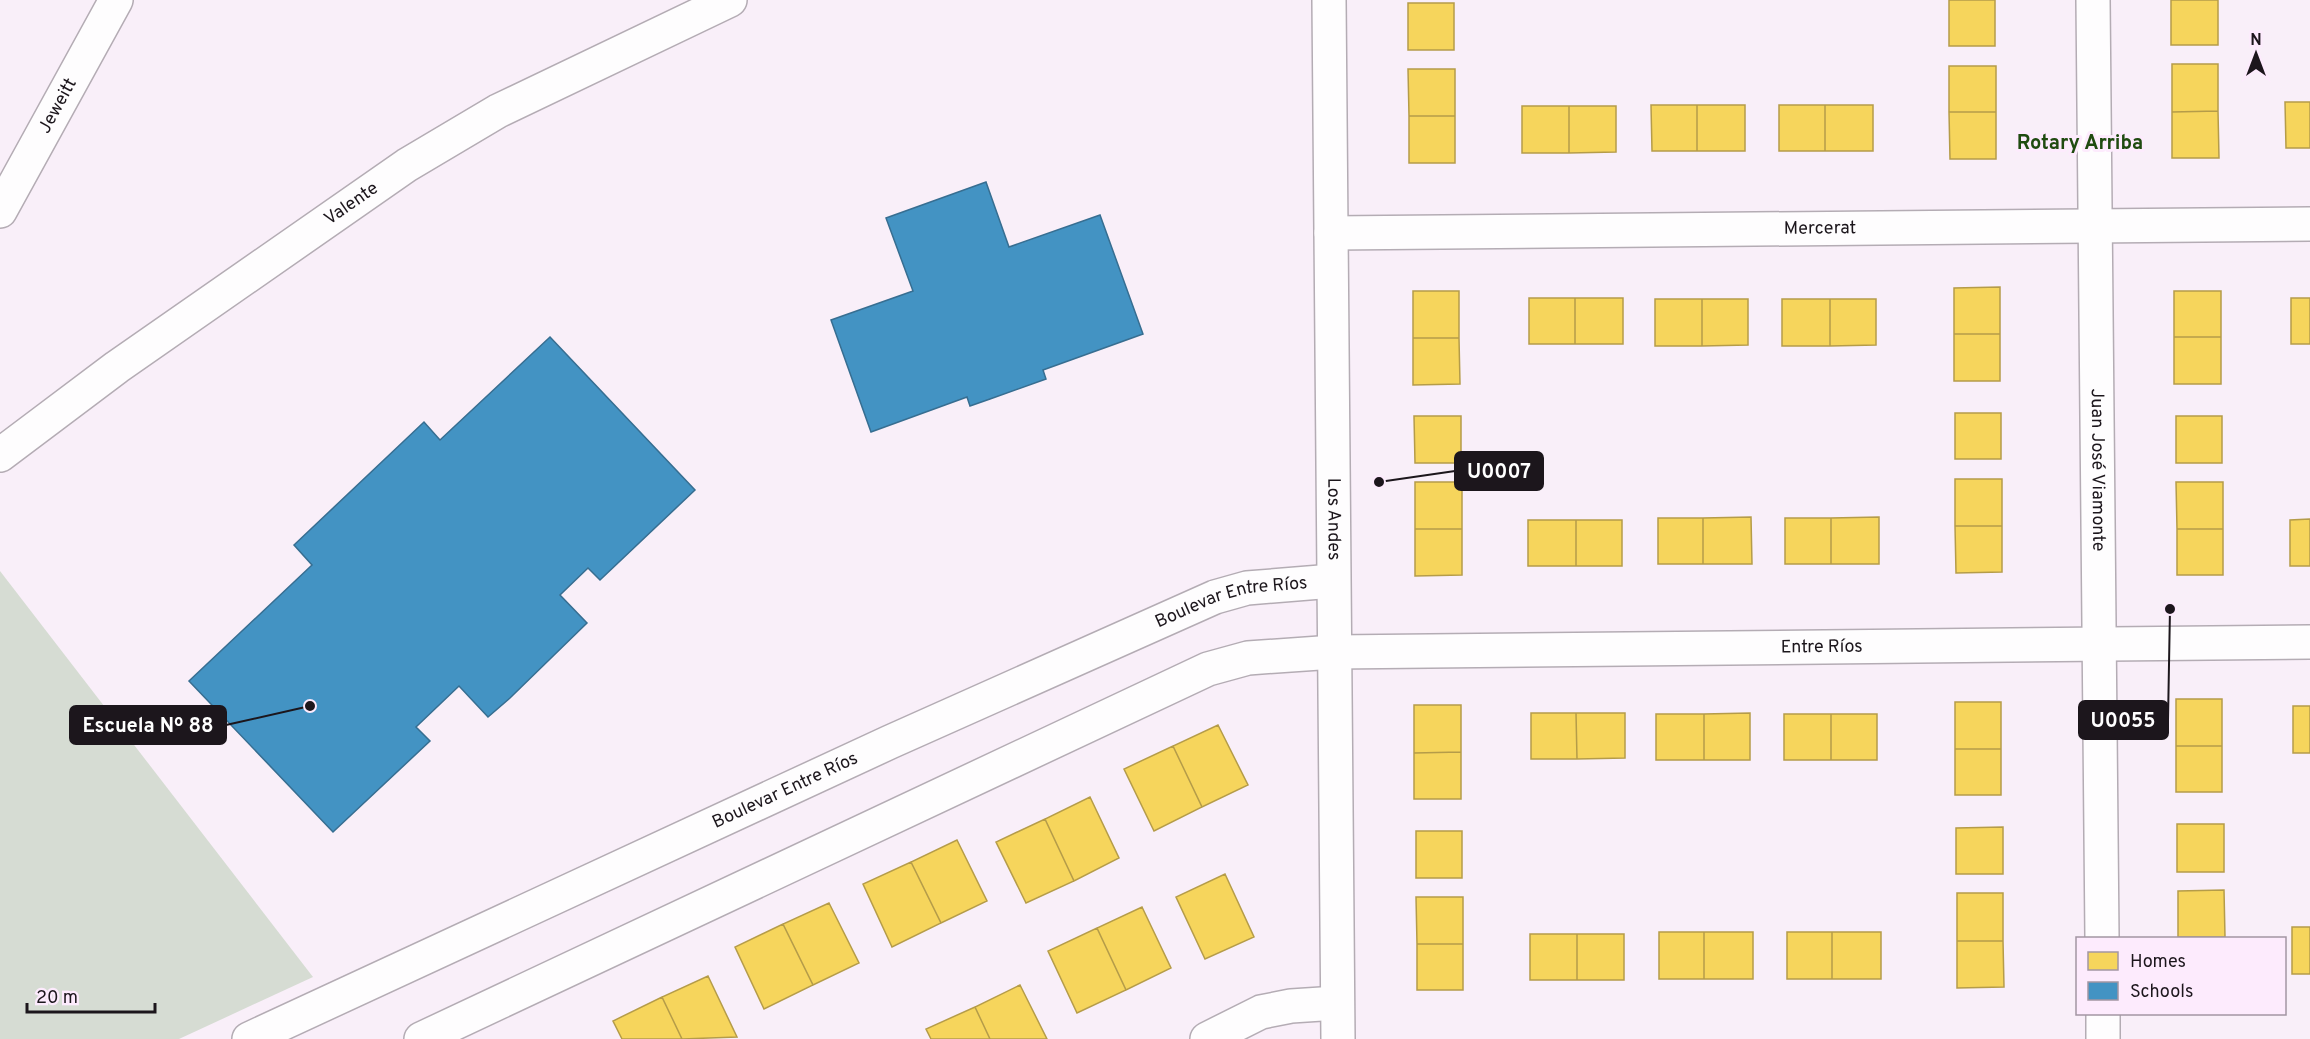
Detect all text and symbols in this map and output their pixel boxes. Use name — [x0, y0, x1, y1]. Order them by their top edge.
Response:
north arrow — [2226, 24, 2286, 84]
text: N — [2250, 31, 2262, 51]
street label: Jeweitt — [33, 74, 82, 138]
district label: Rotary Arriba — [2017, 131, 2143, 157]
street label: Valente — [320, 177, 383, 231]
street label: Mercerat — [1784, 217, 1856, 240]
street label: Juan José Viamonte — [2085, 388, 2110, 552]
callout: U0007 — [1455, 452, 1543, 490]
text: U0007 — [1467, 460, 1531, 486]
street label: Los Andes — [1322, 478, 1345, 560]
street label: Boulevar Entre Ríos — [1152, 572, 1308, 634]
street label: Entre Ríos — [1781, 635, 1863, 659]
callout: U0055 — [2079, 701, 2168, 739]
callout: Escuela Nº 88 — [70, 706, 226, 744]
text: U0055 — [2090, 709, 2156, 735]
text: Escuela Nº 88 — [82, 714, 214, 740]
street label: Boulevar Entre Ríos — [709, 747, 862, 834]
legend — [2076, 937, 2286, 1015]
text: Homes — [2130, 951, 2186, 974]
scale bar — [27, 976, 154, 1014]
text: Schools — [2130, 981, 2193, 1004]
text: 20 m — [36, 987, 78, 1010]

